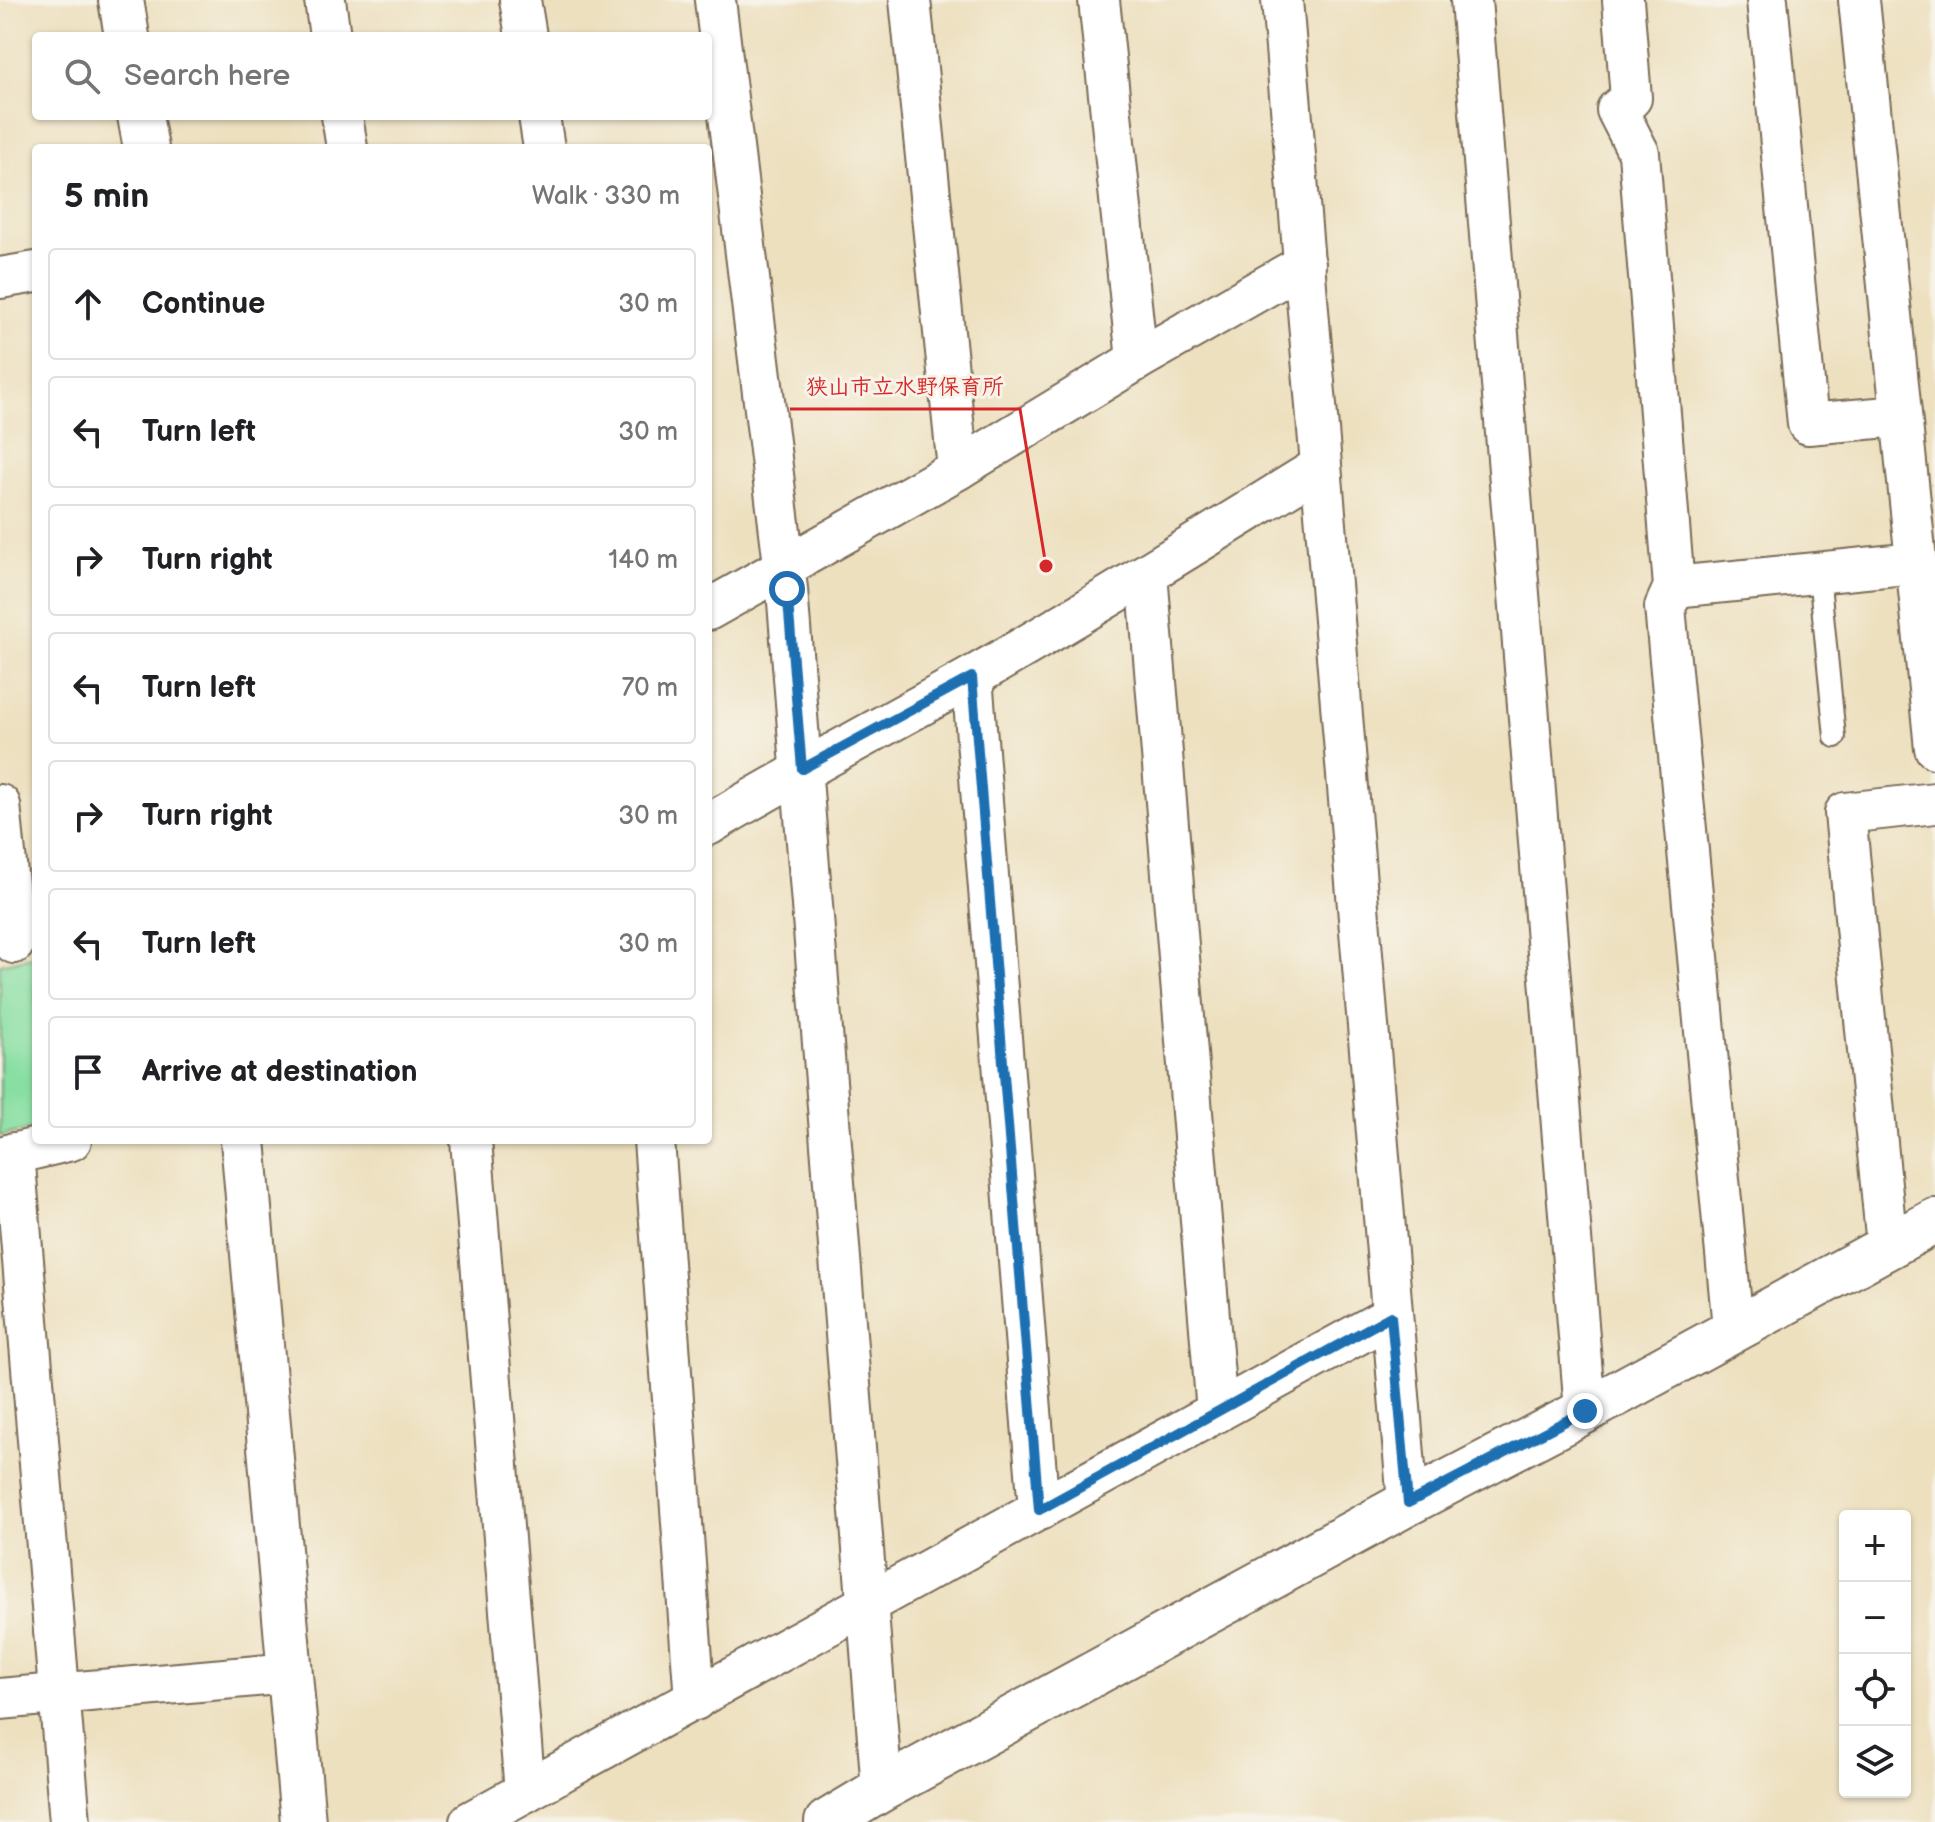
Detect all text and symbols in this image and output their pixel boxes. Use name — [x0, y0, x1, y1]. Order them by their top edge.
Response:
search box — [32, 32, 712, 120]
icon: search — [60, 54, 104, 98]
text: Search here — [124, 58, 290, 94]
text: 5 min — [64, 176, 149, 217]
text: Walk · 330 m — [532, 181, 680, 212]
icon: ahead — [66, 282, 110, 326]
text: Continue — [142, 286, 265, 322]
text: 30 m — [618, 289, 678, 320]
callout: 狭山市立水野保育所 — [790, 363, 1020, 409]
text: 狭山市立水野保育所 — [806, 374, 1004, 401]
icon: left — [66, 410, 110, 454]
text: Turn left — [142, 414, 256, 450]
text: 30 m — [618, 417, 678, 448]
icon: right — [66, 538, 110, 582]
text: Turn right — [142, 542, 273, 578]
text: 140 m — [608, 545, 678, 576]
route start — [769, 571, 805, 607]
icon: left — [66, 666, 110, 710]
text: Turn left — [142, 670, 256, 706]
text: 70 m — [621, 673, 678, 704]
icon: right — [66, 794, 110, 838]
text: Turn right — [142, 798, 273, 834]
text: 30 m — [618, 801, 678, 832]
icon: left — [66, 922, 110, 966]
text: Turn left — [142, 926, 256, 962]
text: 30 m — [618, 929, 678, 960]
icon: arrive — [66, 1050, 110, 1094]
text: Arrive at destination — [142, 1054, 418, 1090]
route end — [1567, 1393, 1603, 1429]
map controls — [1839, 1510, 1911, 1798]
button: + — [1839, 1510, 1911, 1582]
button: − — [1839, 1582, 1911, 1654]
button: locate — [1839, 1654, 1911, 1726]
button: layers — [1839, 1726, 1911, 1798]

